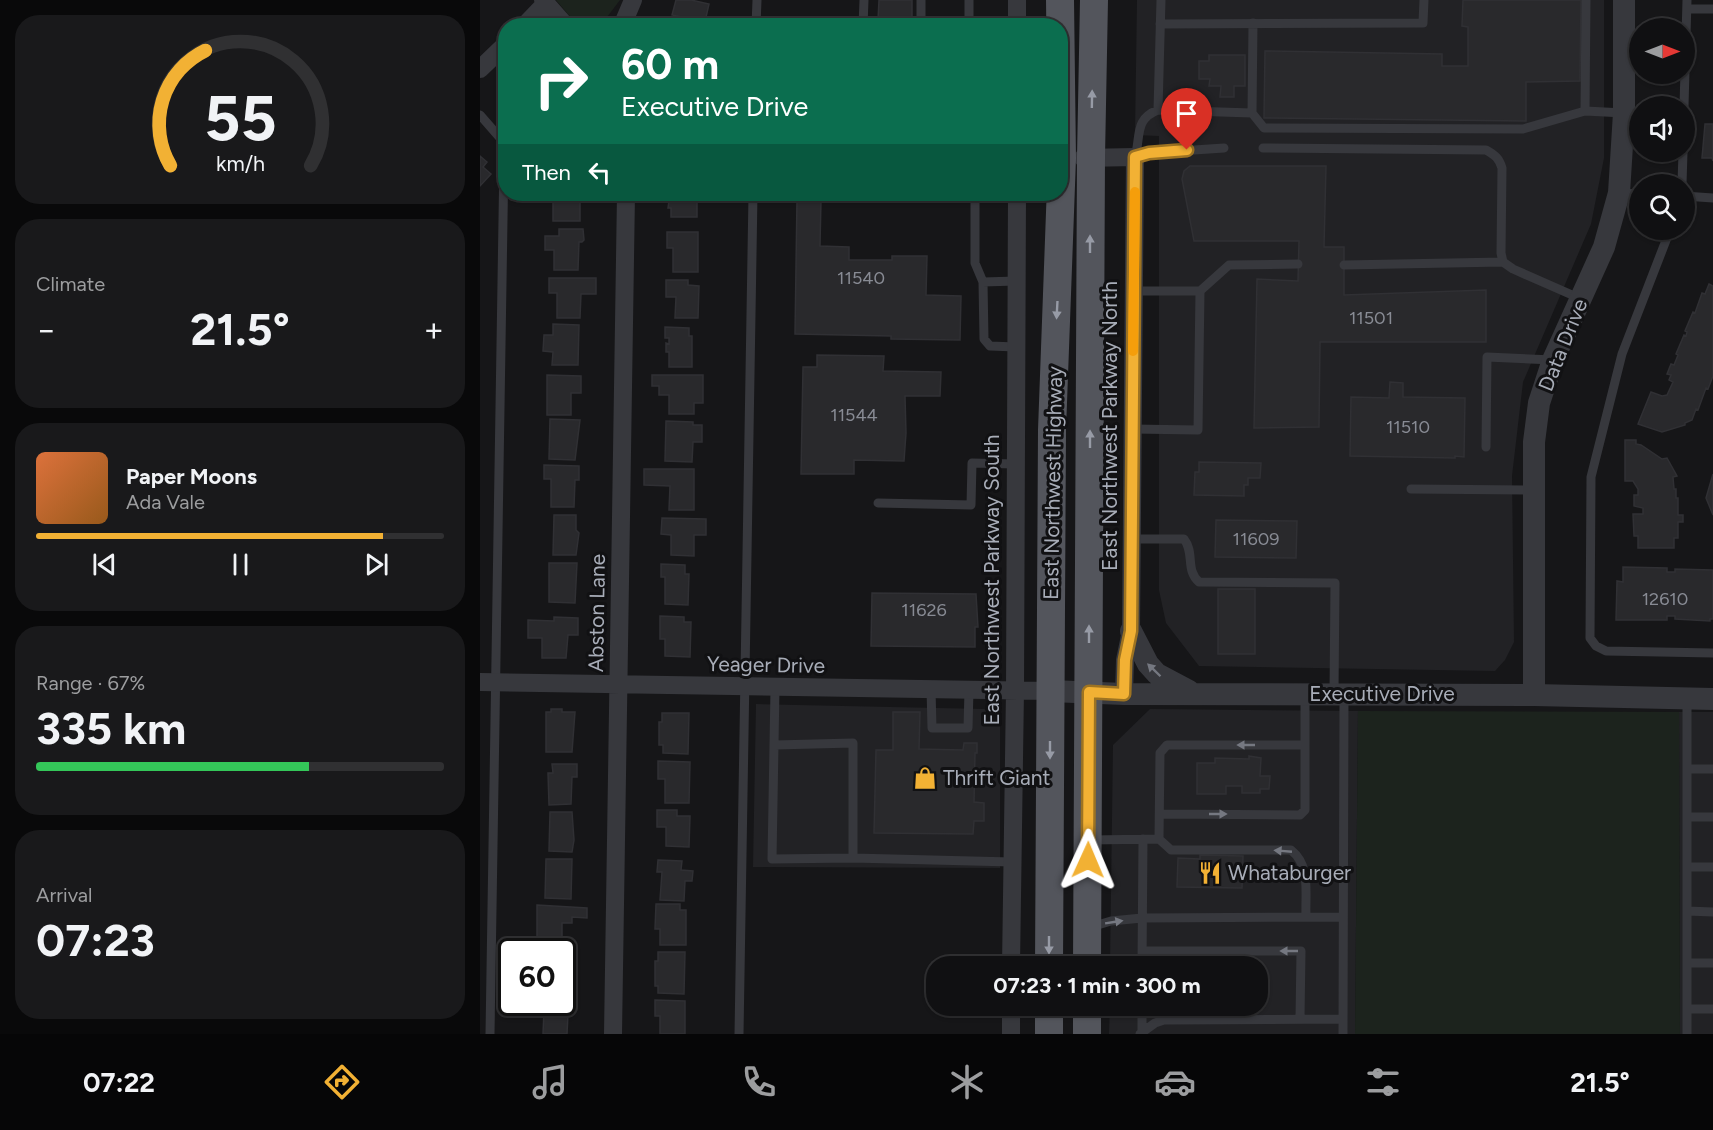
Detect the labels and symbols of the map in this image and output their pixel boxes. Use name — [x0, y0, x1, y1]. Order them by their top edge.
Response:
north arrow — [1629, 18, 1695, 84]
pin — [1161, 88, 1212, 150]
one-way arrow — [1087, 89, 1097, 108]
one-way arrow — [1085, 234, 1095, 253]
house number: 11540 — [837, 267, 885, 289]
street label: East Northwest Parkway North — [1097, 281, 1122, 571]
street label: Data Drive — [1533, 295, 1592, 395]
one-way arrow — [1052, 301, 1061, 320]
house number: 11501 — [1349, 307, 1393, 329]
street label: East Northwest Highway — [1038, 366, 1067, 600]
house number: 11544 — [830, 404, 878, 426]
house number: 11510 — [1386, 416, 1430, 438]
one-way arrow — [1085, 429, 1095, 448]
street label: East Northwest Parkway South — [979, 434, 1004, 726]
house number: 11609 — [1233, 528, 1279, 550]
street label: Abston Lane — [583, 554, 610, 672]
house number: 12610 — [1642, 588, 1688, 610]
house number: 11626 — [901, 599, 947, 621]
one-way arrow — [1084, 624, 1094, 643]
street label: Yeager Drive — [707, 651, 825, 678]
one-way arrow — [1147, 663, 1162, 677]
street label: Executive Drive — [1309, 681, 1455, 706]
one-way arrow — [1046, 740, 1055, 759]
one-way arrow — [1237, 740, 1256, 750]
shop icon: Thrift Giant — [912, 765, 938, 791]
place label: Thrift Giant — [943, 765, 1050, 790]
one-way arrow — [1209, 810, 1228, 819]
position arrow — [1056, 828, 1120, 892]
one-way arrow — [1273, 846, 1292, 856]
restaurant icon: Whataburger — [1197, 860, 1223, 886]
place label: Whataburger — [1228, 860, 1351, 885]
one-way arrow — [1105, 917, 1124, 926]
one-way arrow — [1044, 935, 1054, 954]
speed limit sign: 60 — [498, 938, 576, 1016]
one-way arrow — [1279, 946, 1298, 956]

